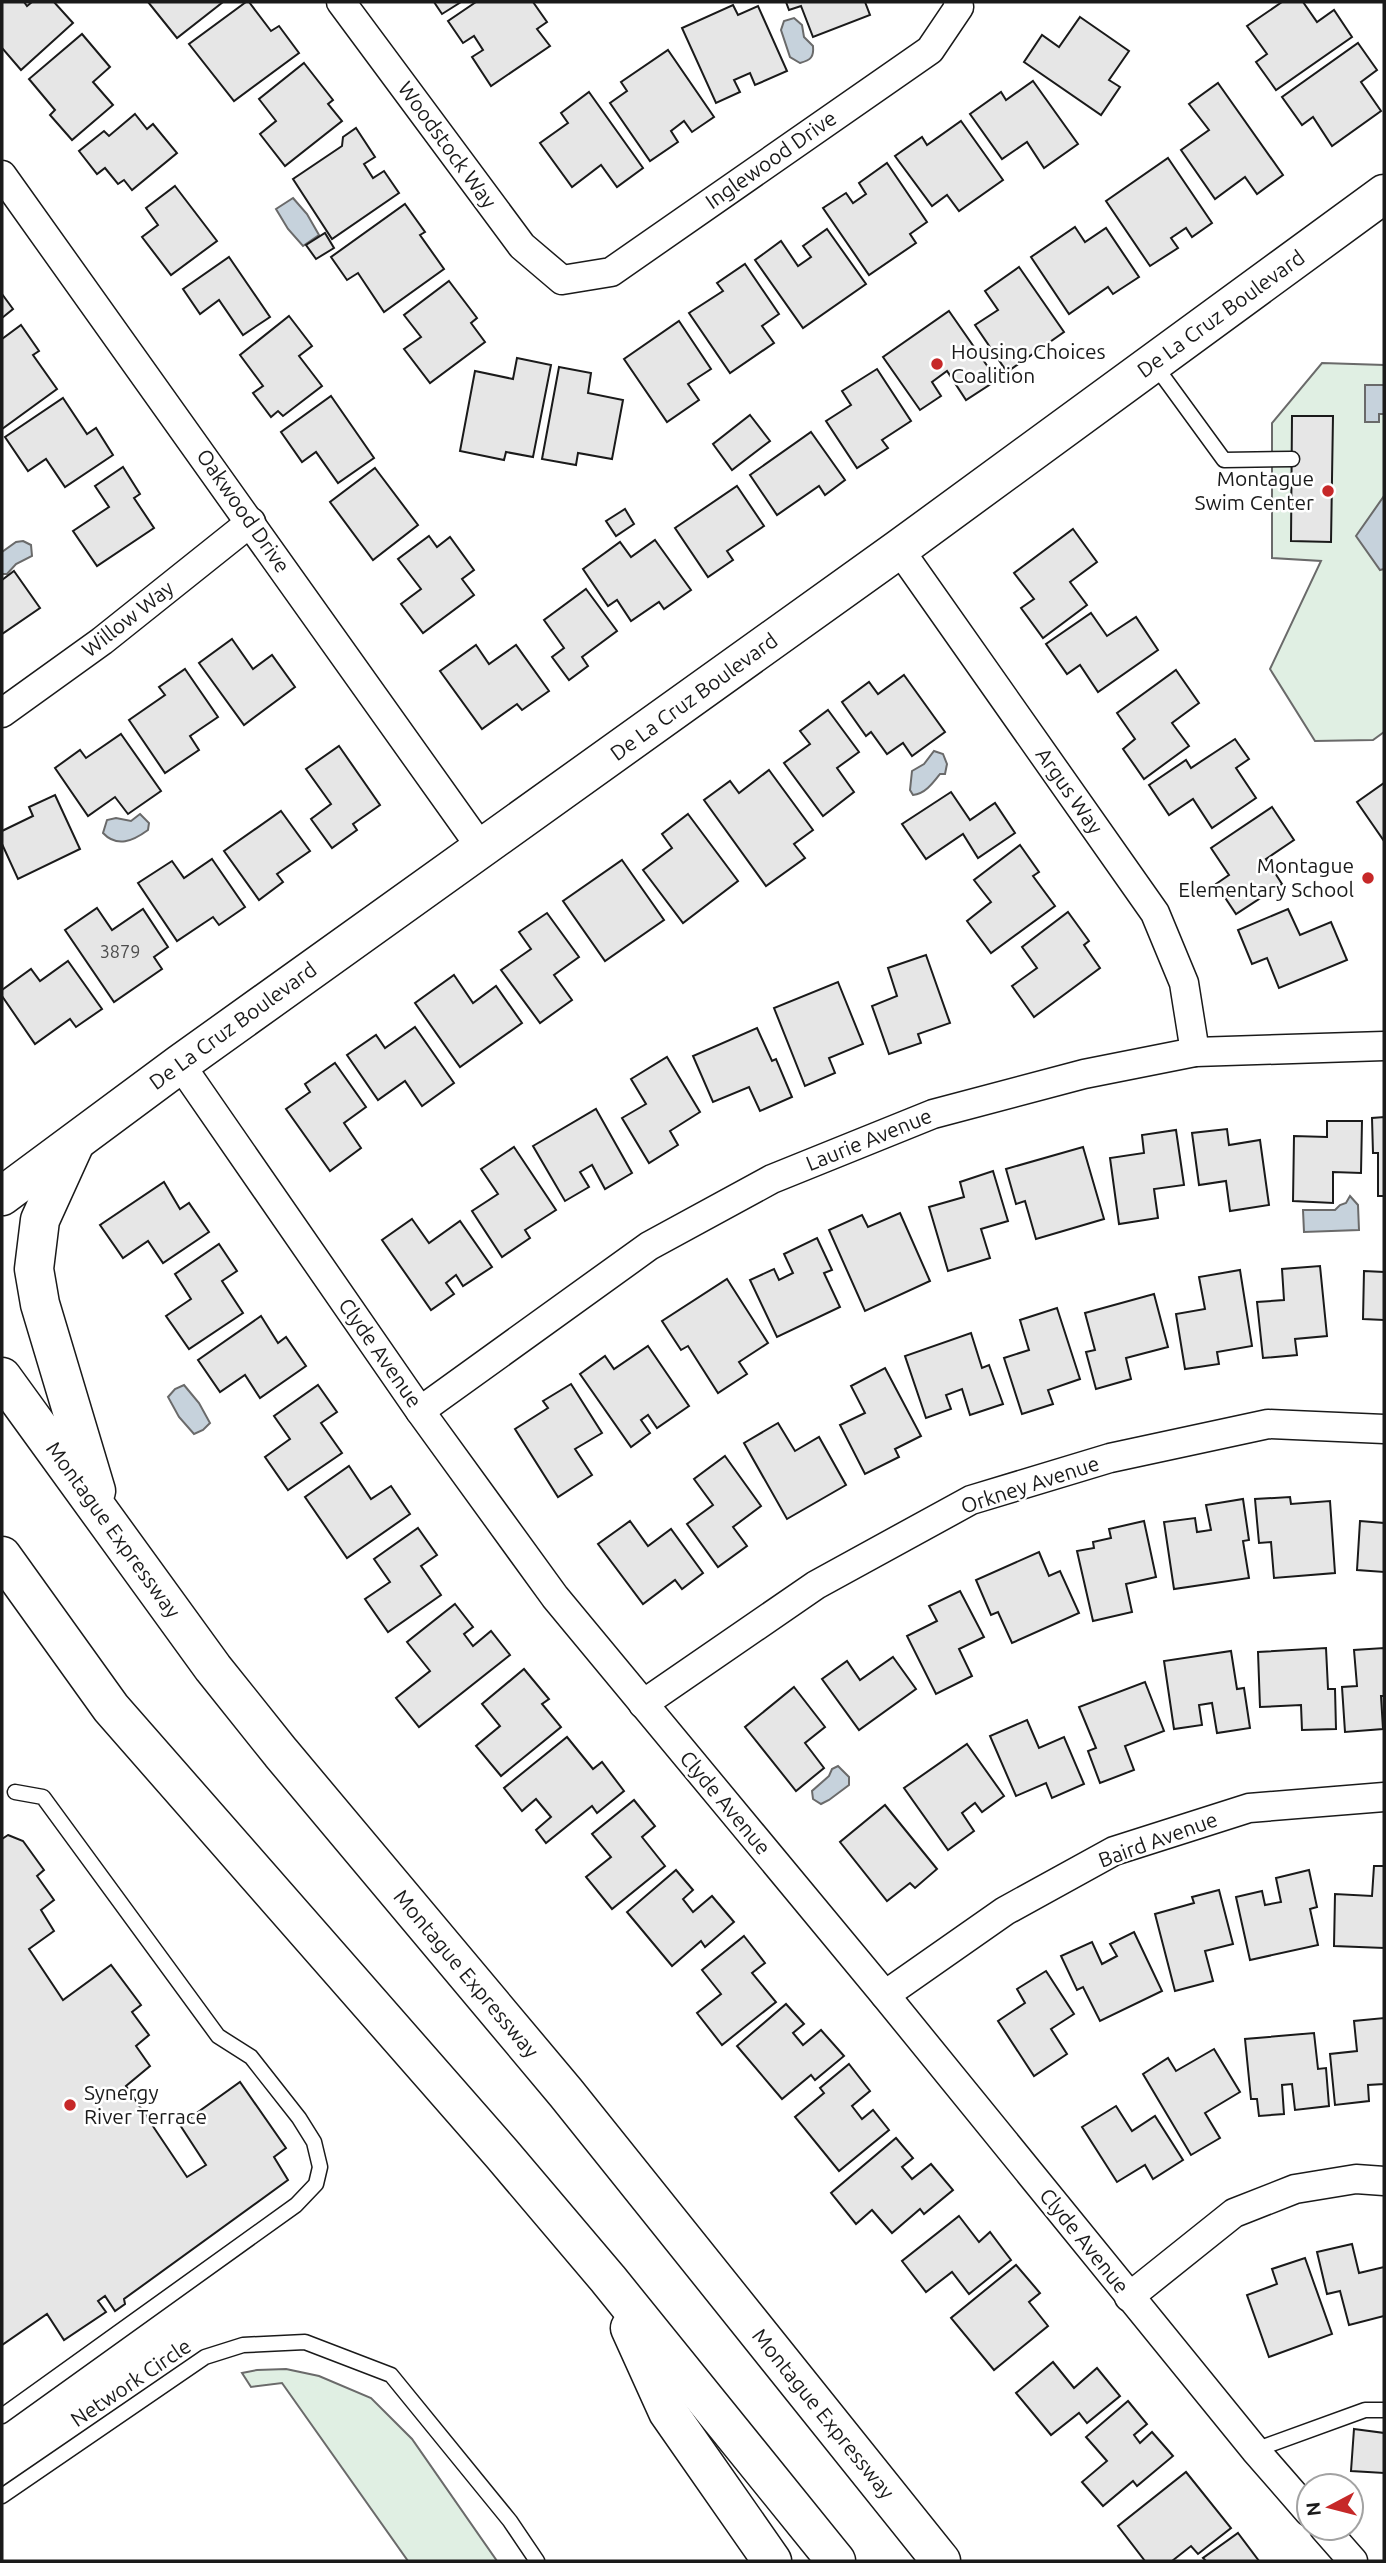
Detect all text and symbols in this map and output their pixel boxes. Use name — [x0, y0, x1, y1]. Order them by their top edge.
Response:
street label: Woodstock Way — [394, 76, 502, 212]
street label: Inglewood Drive — [700, 105, 840, 213]
street label: De La Cruz Boulevard — [1132, 244, 1309, 382]
place label: Housing Choices Coalition — [951, 339, 1106, 387]
marker: Housing Choices Coalition — [929, 356, 945, 372]
street label: Oakwood Drive — [192, 444, 295, 577]
place label: Montague Swim Center — [1194, 466, 1314, 514]
marker: Montague Swim Center — [1320, 483, 1336, 499]
street label: Willow Way — [77, 575, 178, 661]
street label: De La Cruz Boulevard — [605, 627, 782, 765]
street label: Argus Way — [1031, 743, 1108, 838]
place label: Montague Elementary School — [1178, 853, 1354, 901]
marker: Montague Elementary School — [1360, 870, 1376, 886]
house number: 3879 — [100, 941, 140, 961]
street label: De La Cruz Boulevard — [144, 956, 321, 1094]
street label: Laurie Avenue — [802, 1103, 935, 1175]
street label: Clyde Avenue — [334, 1293, 427, 1412]
street label: Montague Expressway — [42, 1437, 186, 1622]
street label: Orkney Avenue — [957, 1450, 1102, 1518]
street label: Clyde Avenue — [675, 1746, 776, 1859]
street label: Baird Avenue — [1095, 1806, 1221, 1872]
street label: Montague Expressway — [389, 1885, 544, 2062]
place label: Synergy River Terrace — [84, 2080, 207, 2128]
marker: Synergy River Terrace — [62, 2097, 78, 2113]
street label: Clyde Avenue — [1035, 2183, 1134, 2298]
street label: Montague Expressway — [748, 2324, 900, 2503]
street label: Network Circle — [66, 2333, 195, 2431]
north arrow — [1295, 2472, 1365, 2542]
text: N — [1301, 2501, 1325, 2517]

